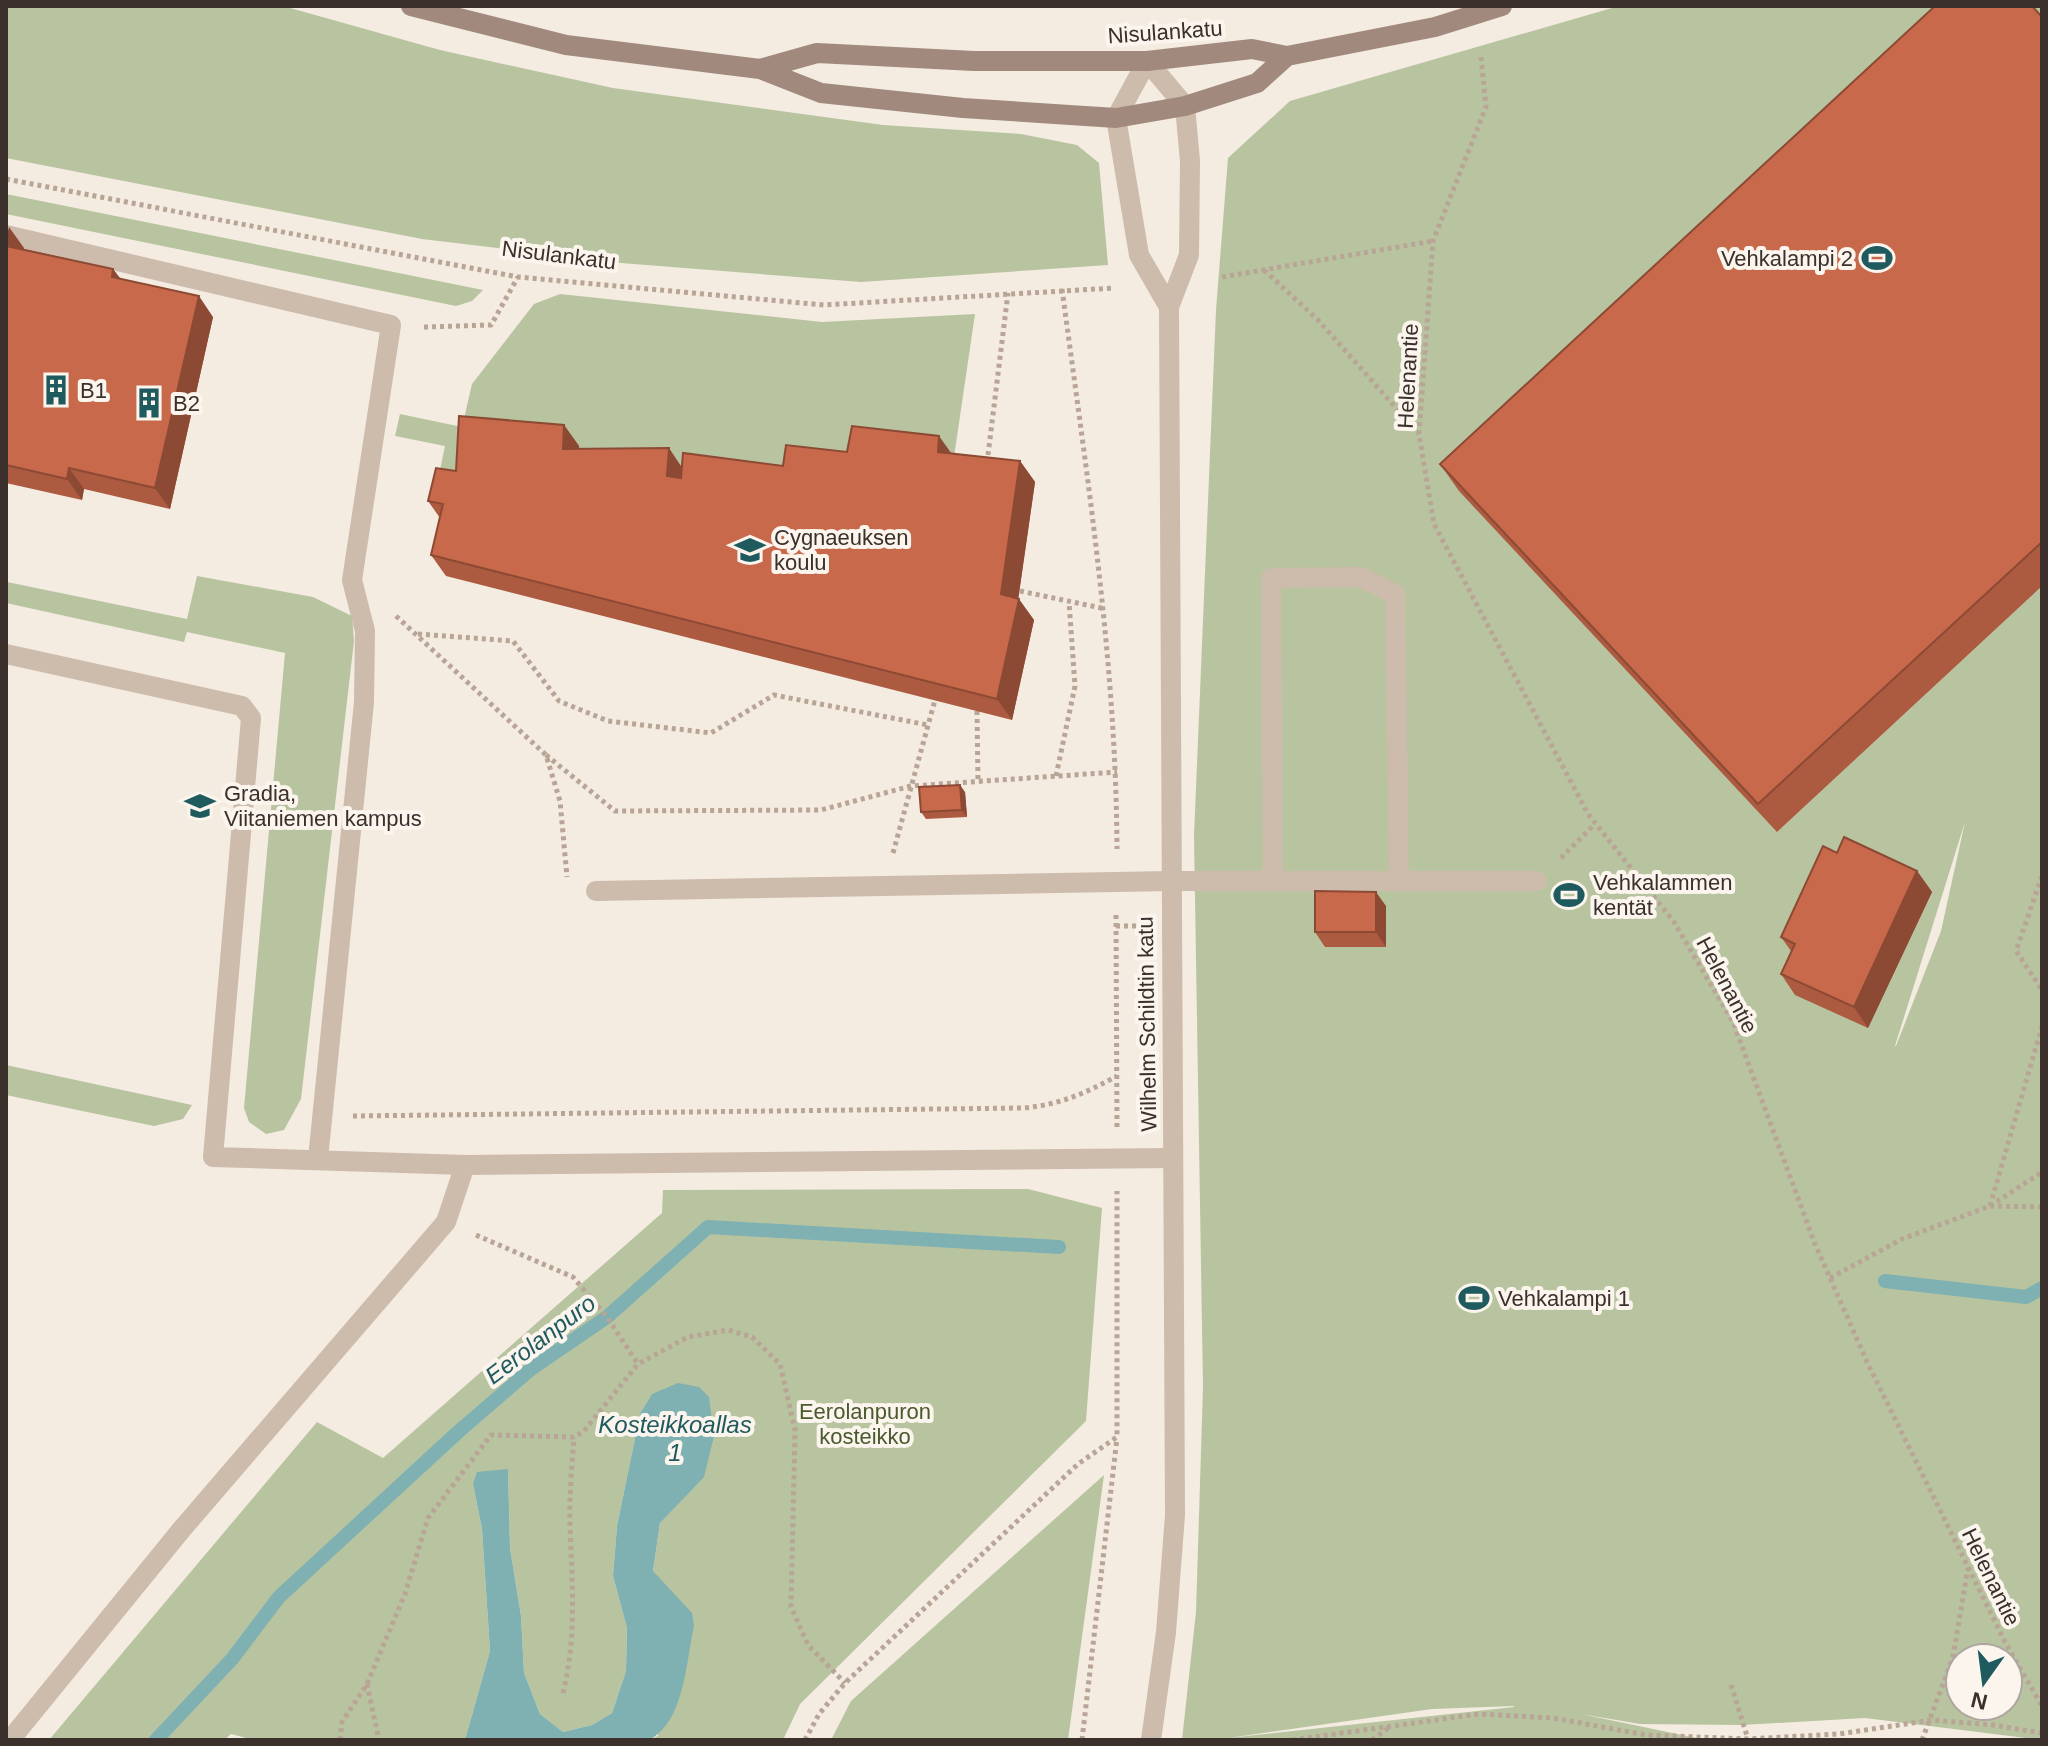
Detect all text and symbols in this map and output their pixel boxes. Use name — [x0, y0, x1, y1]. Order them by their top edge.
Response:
street label: Nisulankatu — [1107, 16, 1223, 48]
street label: Nisulankatu — [500, 236, 618, 274]
sports icon: Vehkalampi 2 — [1860, 241, 1894, 275]
place label: Vehkalampi 2 — [1721, 246, 1853, 271]
street label: Helenantie — [1393, 323, 1423, 429]
building icon: B1 — [39, 373, 73, 407]
place label: B1 — [80, 378, 107, 403]
building icon: B2 — [132, 386, 166, 420]
place label: B2 — [173, 391, 200, 416]
place label: Cygnaeuksen koulu — [774, 525, 909, 575]
school or university icon: Cygnaeuksen koulu — [733, 533, 767, 567]
place label: Gradia, Viitaniemen kampus — [224, 781, 422, 831]
school or university icon: Gradia, Viitaniemen kampus — [183, 789, 217, 823]
place label: Vehkalammen kentät — [1593, 870, 1732, 920]
sports icon: Vehkalammen kentät — [1552, 878, 1586, 912]
street label: Wilhelm Schildtin katu — [1133, 916, 1161, 1132]
street label: Helenantie — [1691, 933, 1763, 1037]
sports icon: Vehkalampi 1 — [1457, 1281, 1491, 1315]
place label: Vehkalampi 1 — [1498, 1286, 1630, 1311]
water label: Eerolanpuro — [480, 1289, 600, 1389]
park label: Eerolanpuron kosteikko — [799, 1399, 931, 1449]
water label: Kosteikkoallas 1 — [598, 1411, 752, 1466]
street label: Helenantie — [1957, 1524, 2025, 1630]
north arrow — [1944, 1642, 2024, 1722]
text: N — [1969, 1687, 1990, 1715]

